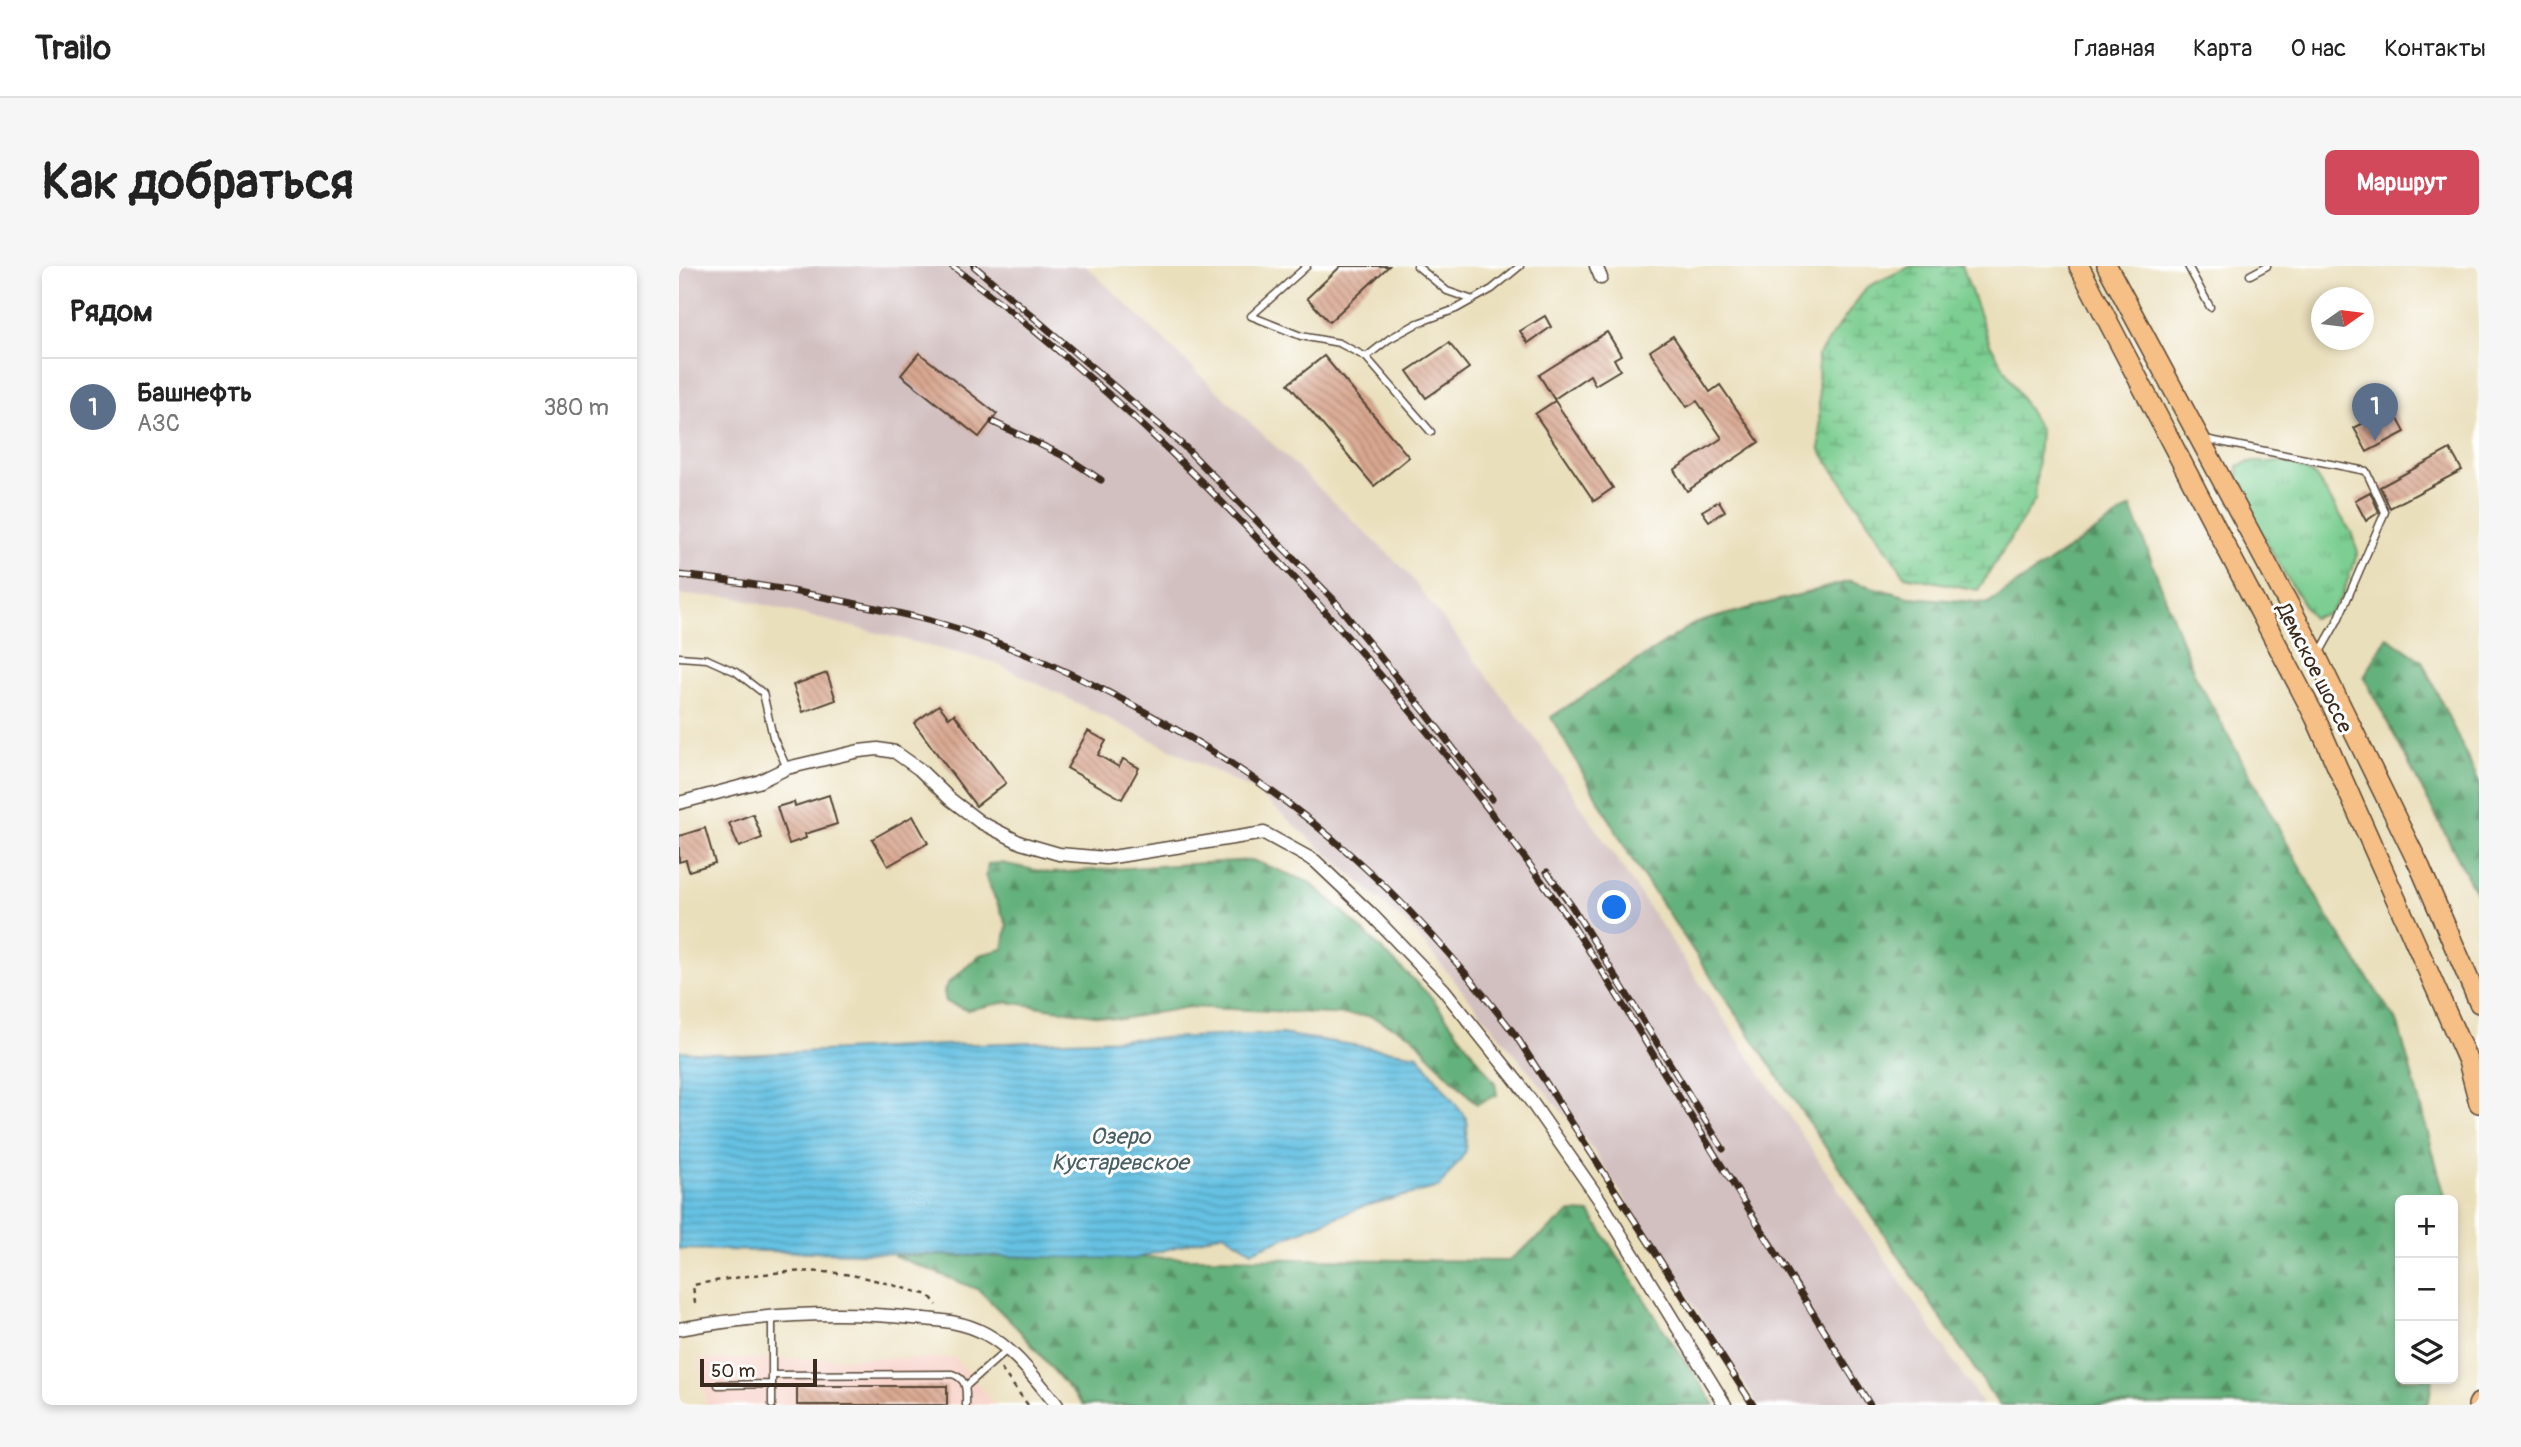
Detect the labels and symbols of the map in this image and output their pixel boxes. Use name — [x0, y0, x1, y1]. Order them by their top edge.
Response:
north arrow — [2311, 287, 2374, 350]
pin: 1 — [2352, 383, 2398, 441]
street label: Демское шоссе — [2269, 598, 2359, 738]
your location — [1597, 890, 1631, 924]
water label: Озеро Кустаревское — [1051, 1122, 1191, 1177]
scale bar — [700, 1356, 817, 1388]

